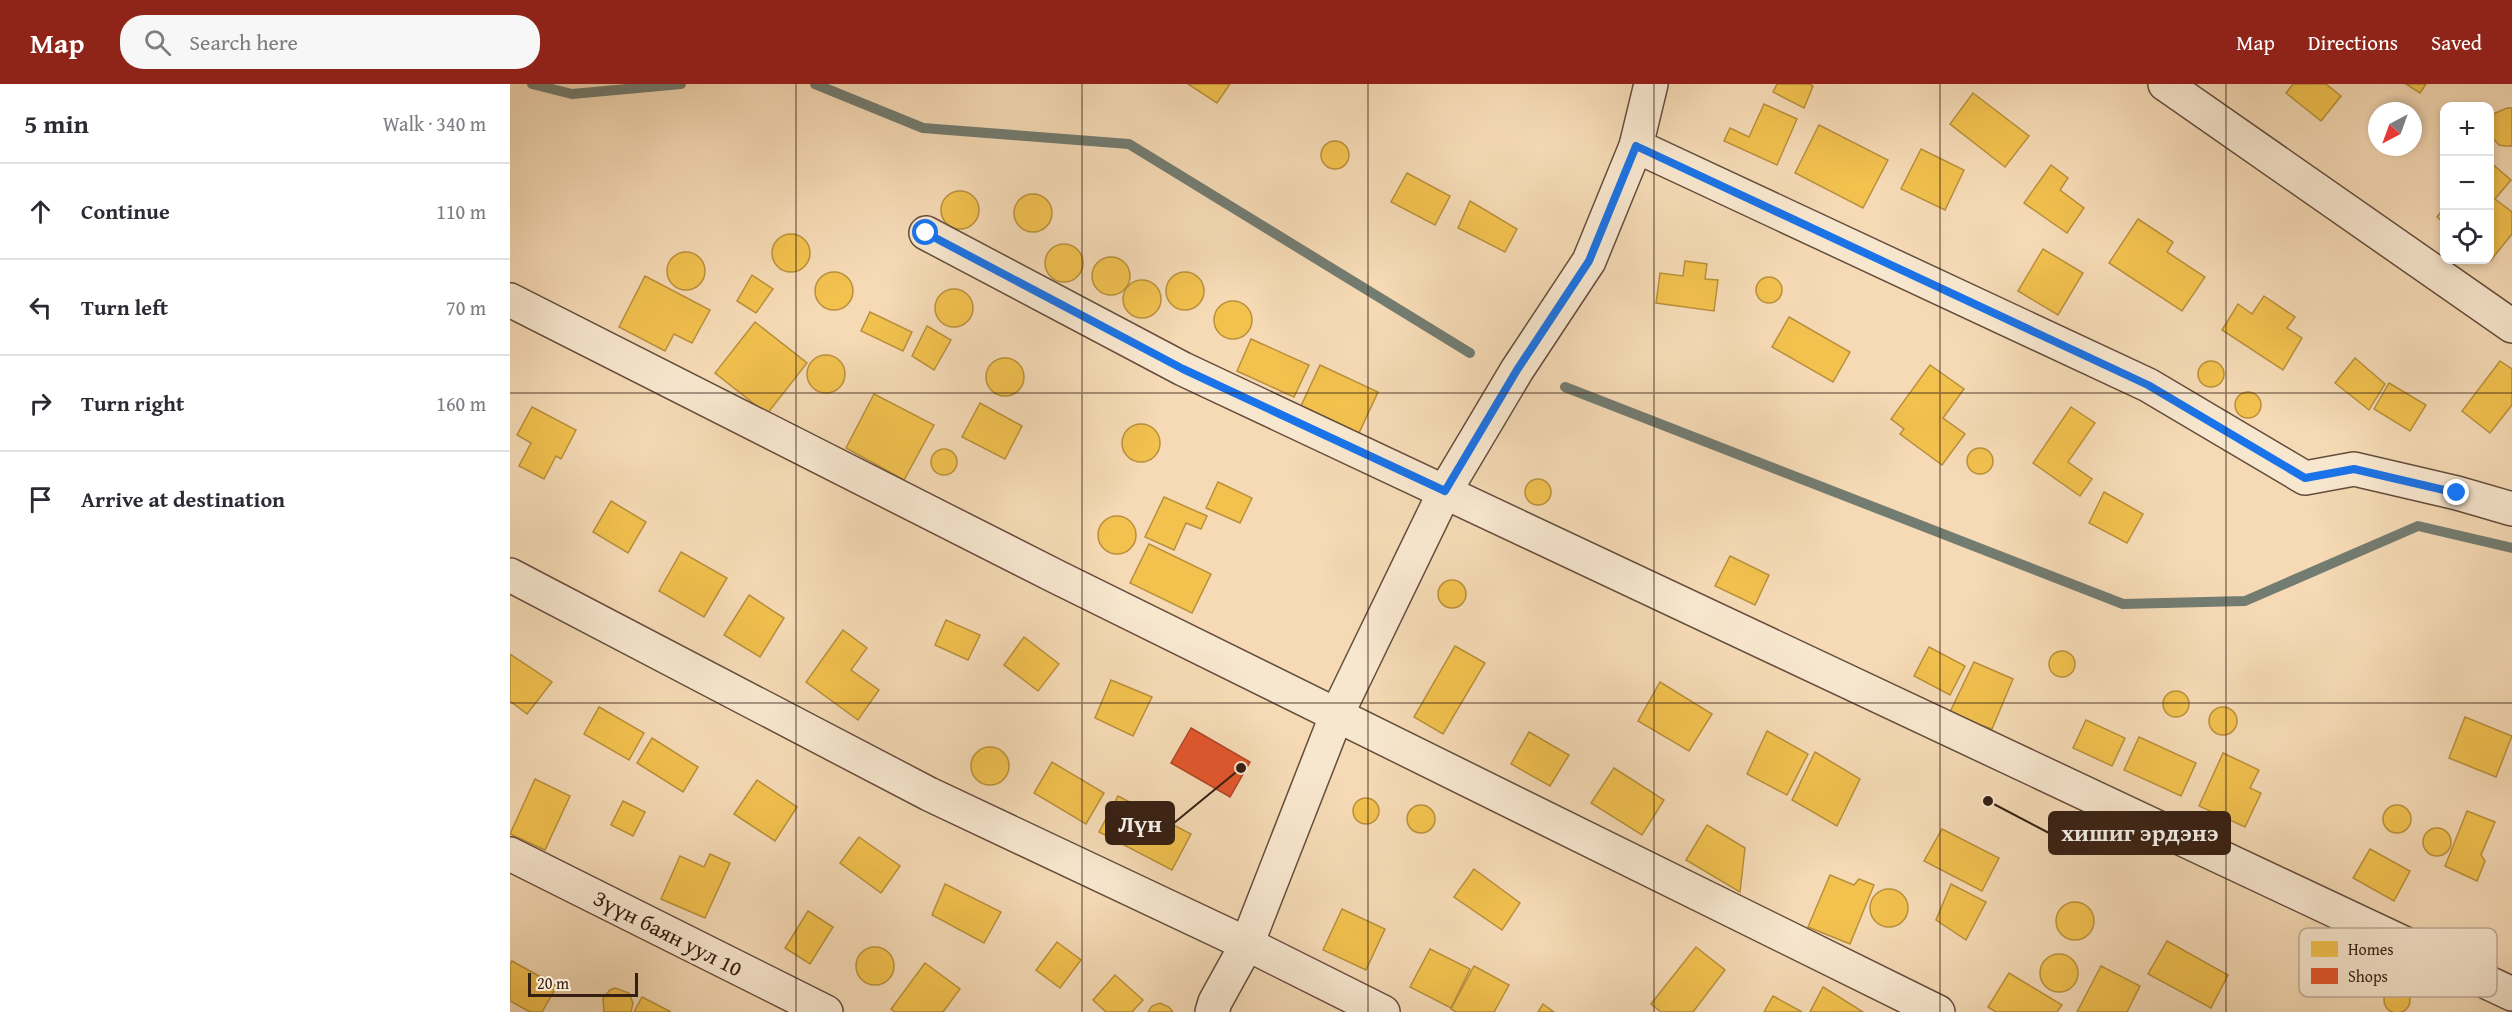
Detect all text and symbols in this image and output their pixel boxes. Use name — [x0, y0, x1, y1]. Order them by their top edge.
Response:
search box — [120, 15, 540, 69]
text: Map — [30, 22, 84, 63]
icon: search — [141, 26, 174, 59]
text: Search here — [189, 26, 298, 58]
text: Map — [2236, 27, 2275, 58]
text: Directions — [2308, 27, 2398, 58]
text: Saved — [2431, 27, 2482, 58]
north arrow — [2368, 102, 2422, 156]
map controls — [2440, 102, 2494, 264]
button: + — [2440, 102, 2494, 156]
text: 5 min — [24, 104, 89, 143]
text: Walk · 340 m — [383, 109, 486, 138]
button: − — [2440, 156, 2494, 210]
icon: ahead — [24, 195, 57, 228]
text: Continue — [81, 195, 170, 227]
text: 110 m — [436, 197, 486, 226]
button: locate — [2440, 210, 2494, 264]
route start — [912, 219, 938, 245]
icon: left — [24, 291, 57, 324]
text: Turn left — [81, 291, 168, 323]
text: 70 m — [446, 293, 486, 322]
icon: right — [24, 387, 57, 420]
text: Turn right — [81, 387, 184, 419]
text: 160 m — [436, 389, 486, 418]
route end — [2443, 479, 2469, 505]
icon: arrive — [24, 483, 57, 516]
text: Arrive at destination — [81, 483, 285, 515]
callout: Лүн — [1106, 802, 1174, 844]
text: Лүн — [1118, 806, 1162, 841]
callout: хишиг эрдэнэ — [2049, 812, 2230, 854]
text: хишиг эрдэнэ — [2061, 815, 2219, 850]
street label: Зүүн баян уул 10 — [588, 882, 748, 984]
legend — [2299, 928, 2497, 997]
text: Homes — [2348, 937, 2394, 961]
text: Shops — [2348, 964, 2388, 988]
scale bar — [528, 970, 638, 998]
text: 20 m — [537, 971, 569, 995]

